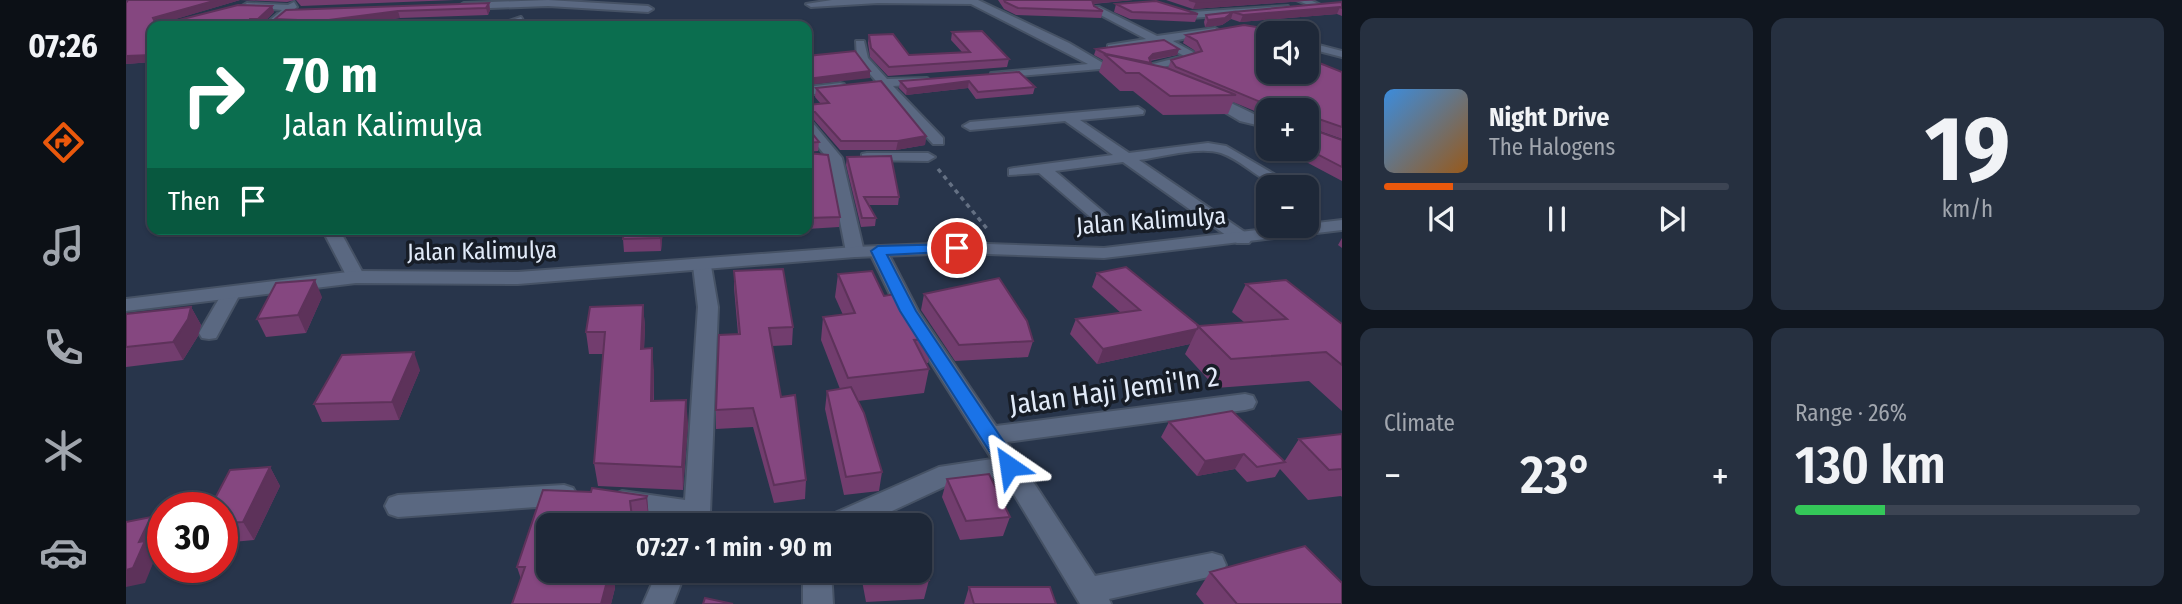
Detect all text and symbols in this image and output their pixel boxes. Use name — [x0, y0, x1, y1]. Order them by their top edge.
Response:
map controls — [1256, 21, 1319, 238]
button: sound — [1256, 21, 1319, 84]
text: 07:26 — [28, 27, 98, 65]
text: 70 m — [283, 46, 378, 105]
icon: right — [168, 49, 259, 140]
text: 19 — [1925, 95, 2010, 204]
button: + — [1256, 98, 1319, 161]
text: Night Drive — [1489, 102, 1609, 133]
text: Jalan Kalimulya — [283, 106, 483, 144]
icon: directions — [39, 118, 88, 167]
text: The Halogens — [1489, 133, 1615, 161]
button: − — [1256, 175, 1319, 238]
icon: arrive — [234, 182, 272, 220]
text: Then — [168, 186, 220, 217]
text: km/h — [1942, 195, 1993, 223]
icon: previous — [1423, 200, 1461, 238]
icon: pause — [1538, 200, 1576, 238]
icon: next — [1653, 200, 1691, 238]
street label: Jalan Kalimulya — [1075, 202, 1227, 240]
pin — [927, 218, 987, 278]
icon: music — [39, 221, 88, 270]
icon: arrive — [938, 229, 976, 267]
street label: Jalan Kalimulya — [407, 236, 557, 266]
icon: phone — [39, 323, 88, 372]
street label: Jalan Haji Jemi'In 2 — [1007, 359, 1221, 422]
text: Range · 26% — [1795, 399, 1907, 427]
text: Climate — [1384, 409, 1455, 437]
icon: climate — [39, 426, 88, 475]
position arrow — [972, 429, 1046, 503]
text: 130 km — [1795, 434, 1946, 497]
text: 23° — [1520, 444, 1593, 507]
text: − — [1384, 453, 1401, 499]
text: + — [1712, 453, 1729, 499]
speed limit sign: 30 — [147, 492, 238, 583]
icon: car — [39, 528, 88, 577]
text: 07:27 · 1 min · 90 m — [636, 532, 832, 563]

